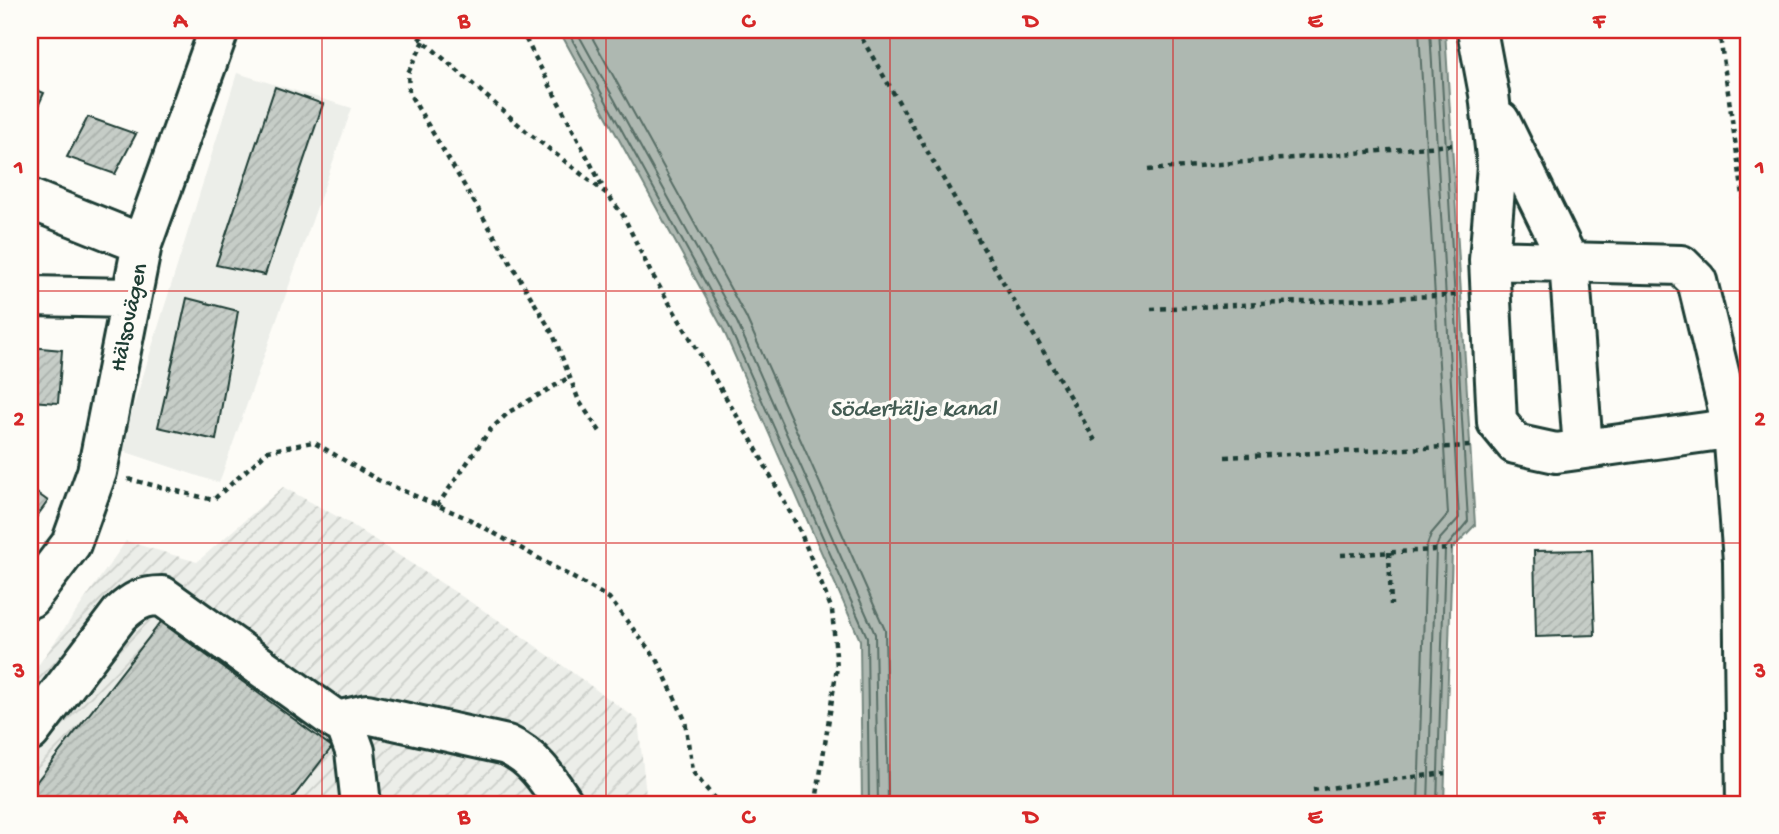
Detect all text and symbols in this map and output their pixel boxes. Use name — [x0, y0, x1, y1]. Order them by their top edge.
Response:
text: A — [172, 9, 188, 36]
text: B — [457, 9, 471, 36]
text: C — [742, 9, 757, 36]
text: D — [1022, 9, 1040, 36]
text: E — [1308, 9, 1324, 36]
text: F — [1592, 9, 1607, 36]
text: 1 — [13, 155, 24, 182]
text: 1 — [1754, 155, 1765, 182]
street label: Hälsovägen — [106, 261, 155, 374]
water label: Södertälje kanal — [830, 396, 998, 425]
text: 2 — [13, 407, 25, 434]
text: 2 — [1754, 407, 1766, 434]
text: 3 — [12, 659, 25, 686]
text: 3 — [1753, 659, 1766, 686]
text: A — [172, 805, 188, 832]
text: B — [457, 805, 471, 832]
text: C — [742, 805, 757, 832]
text: D — [1022, 805, 1040, 832]
text: E — [1308, 805, 1324, 832]
text: F — [1592, 805, 1607, 832]

